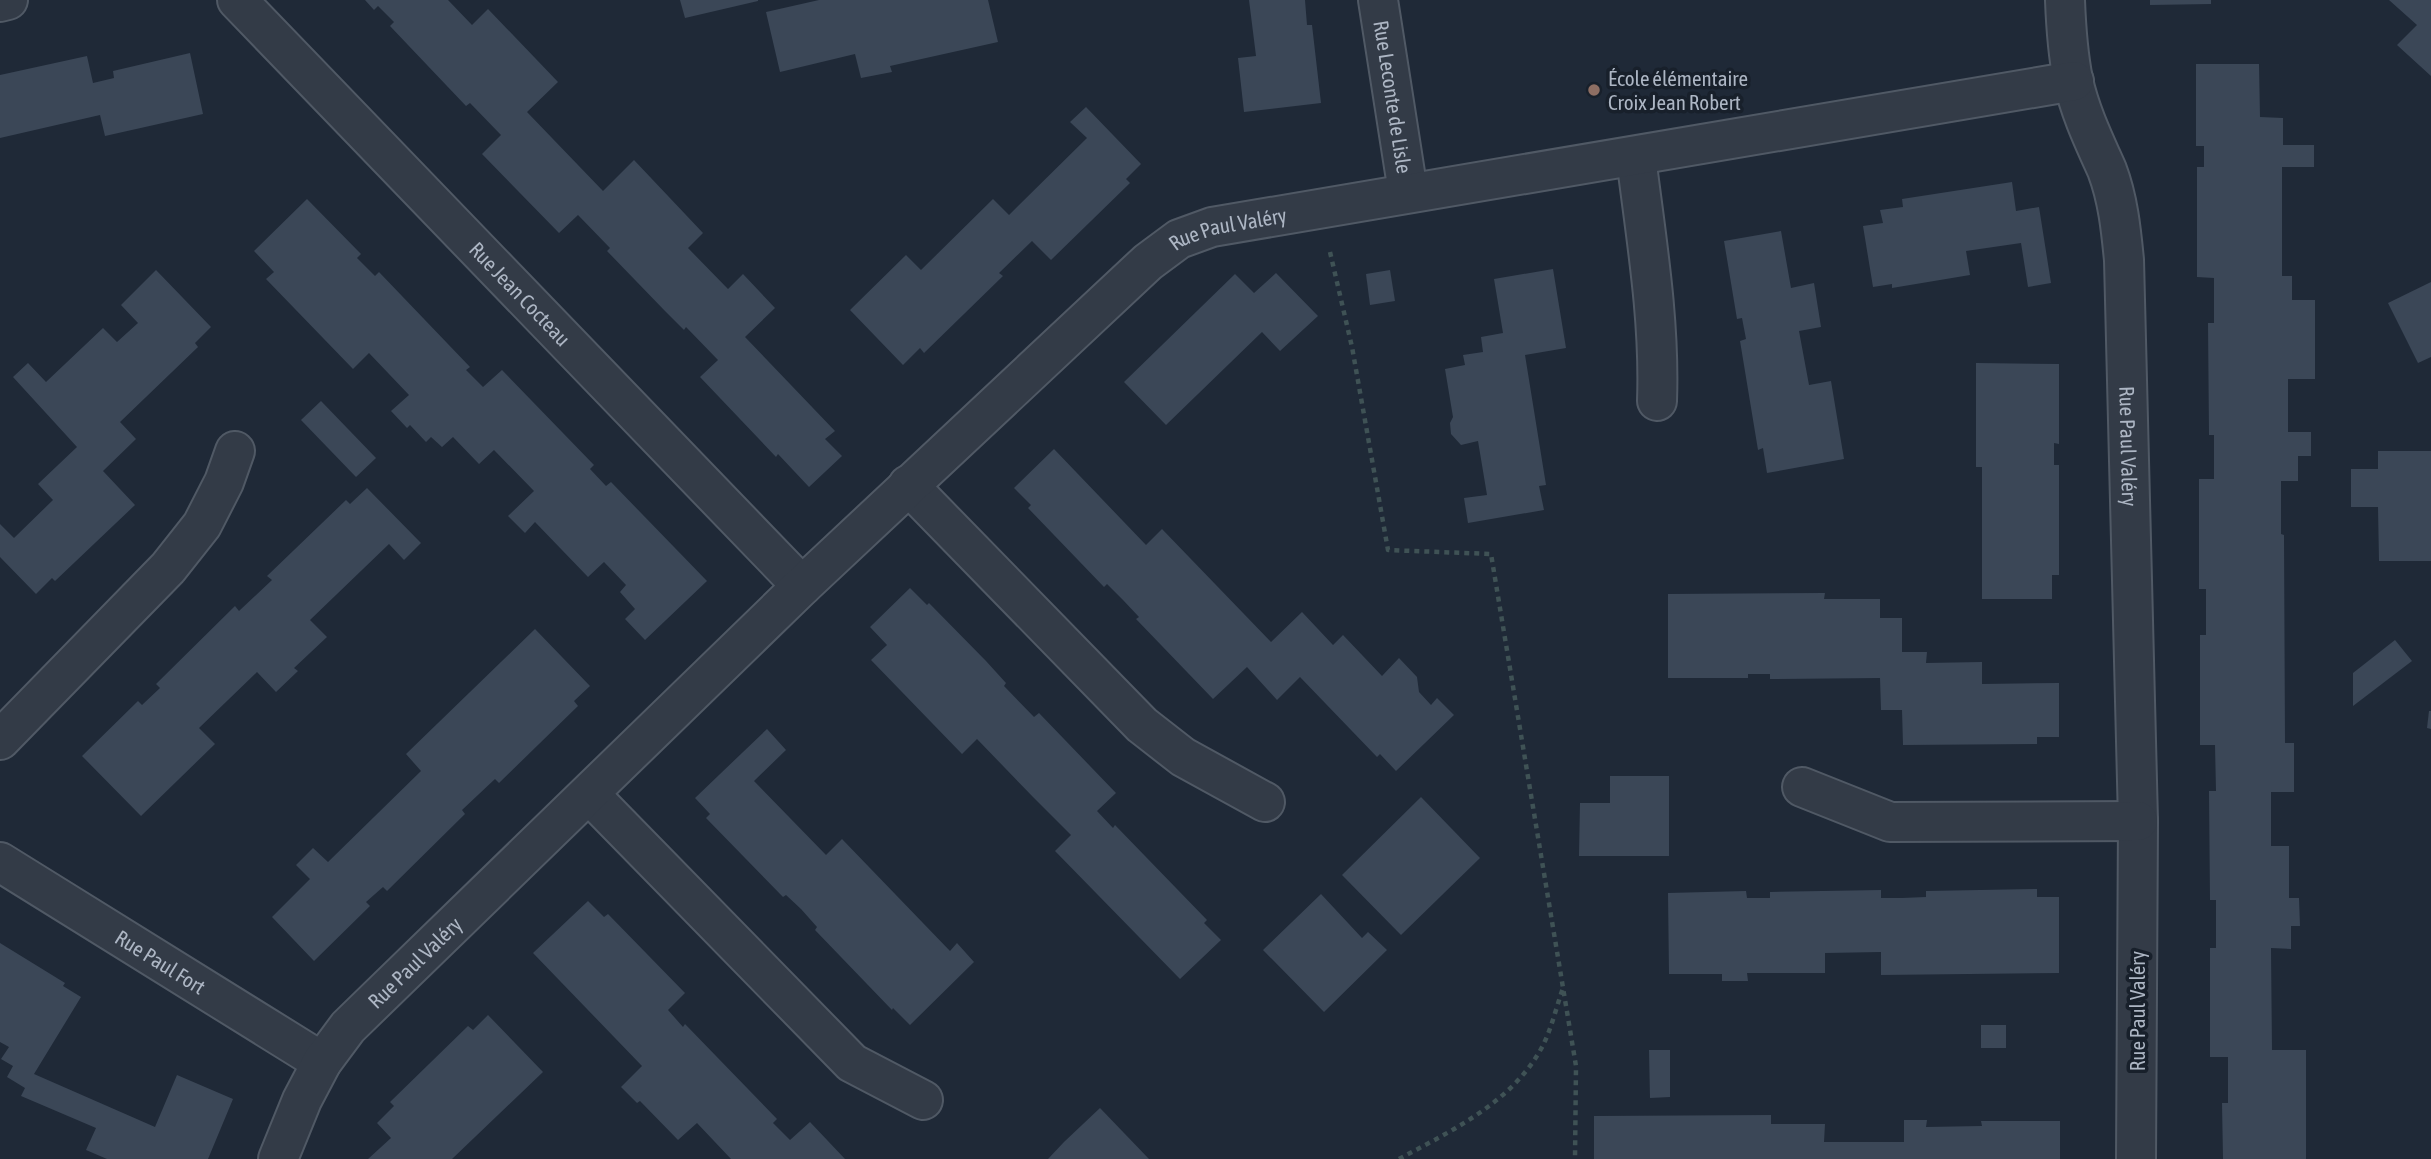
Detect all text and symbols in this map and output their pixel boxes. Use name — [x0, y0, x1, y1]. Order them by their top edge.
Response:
street label: Rue Leconte de Lisle — [1369, 19, 1417, 175]
place label: École élémentaire Croix Jean Robert — [1608, 66, 1748, 114]
marker: École élémentaire Croix Jean Robert — [1586, 82, 1602, 98]
street label: Rue Paul Valéry — [1164, 203, 1289, 255]
street label: Rue Jean Cocteau — [465, 237, 576, 351]
street label: Rue Paul Valéry — [2115, 386, 2142, 507]
street label: Rue Paul Valéry — [363, 912, 466, 1013]
street label: Rue Paul Fort — [111, 925, 210, 999]
street label: Rue Paul Valéry — [2125, 950, 2149, 1071]

